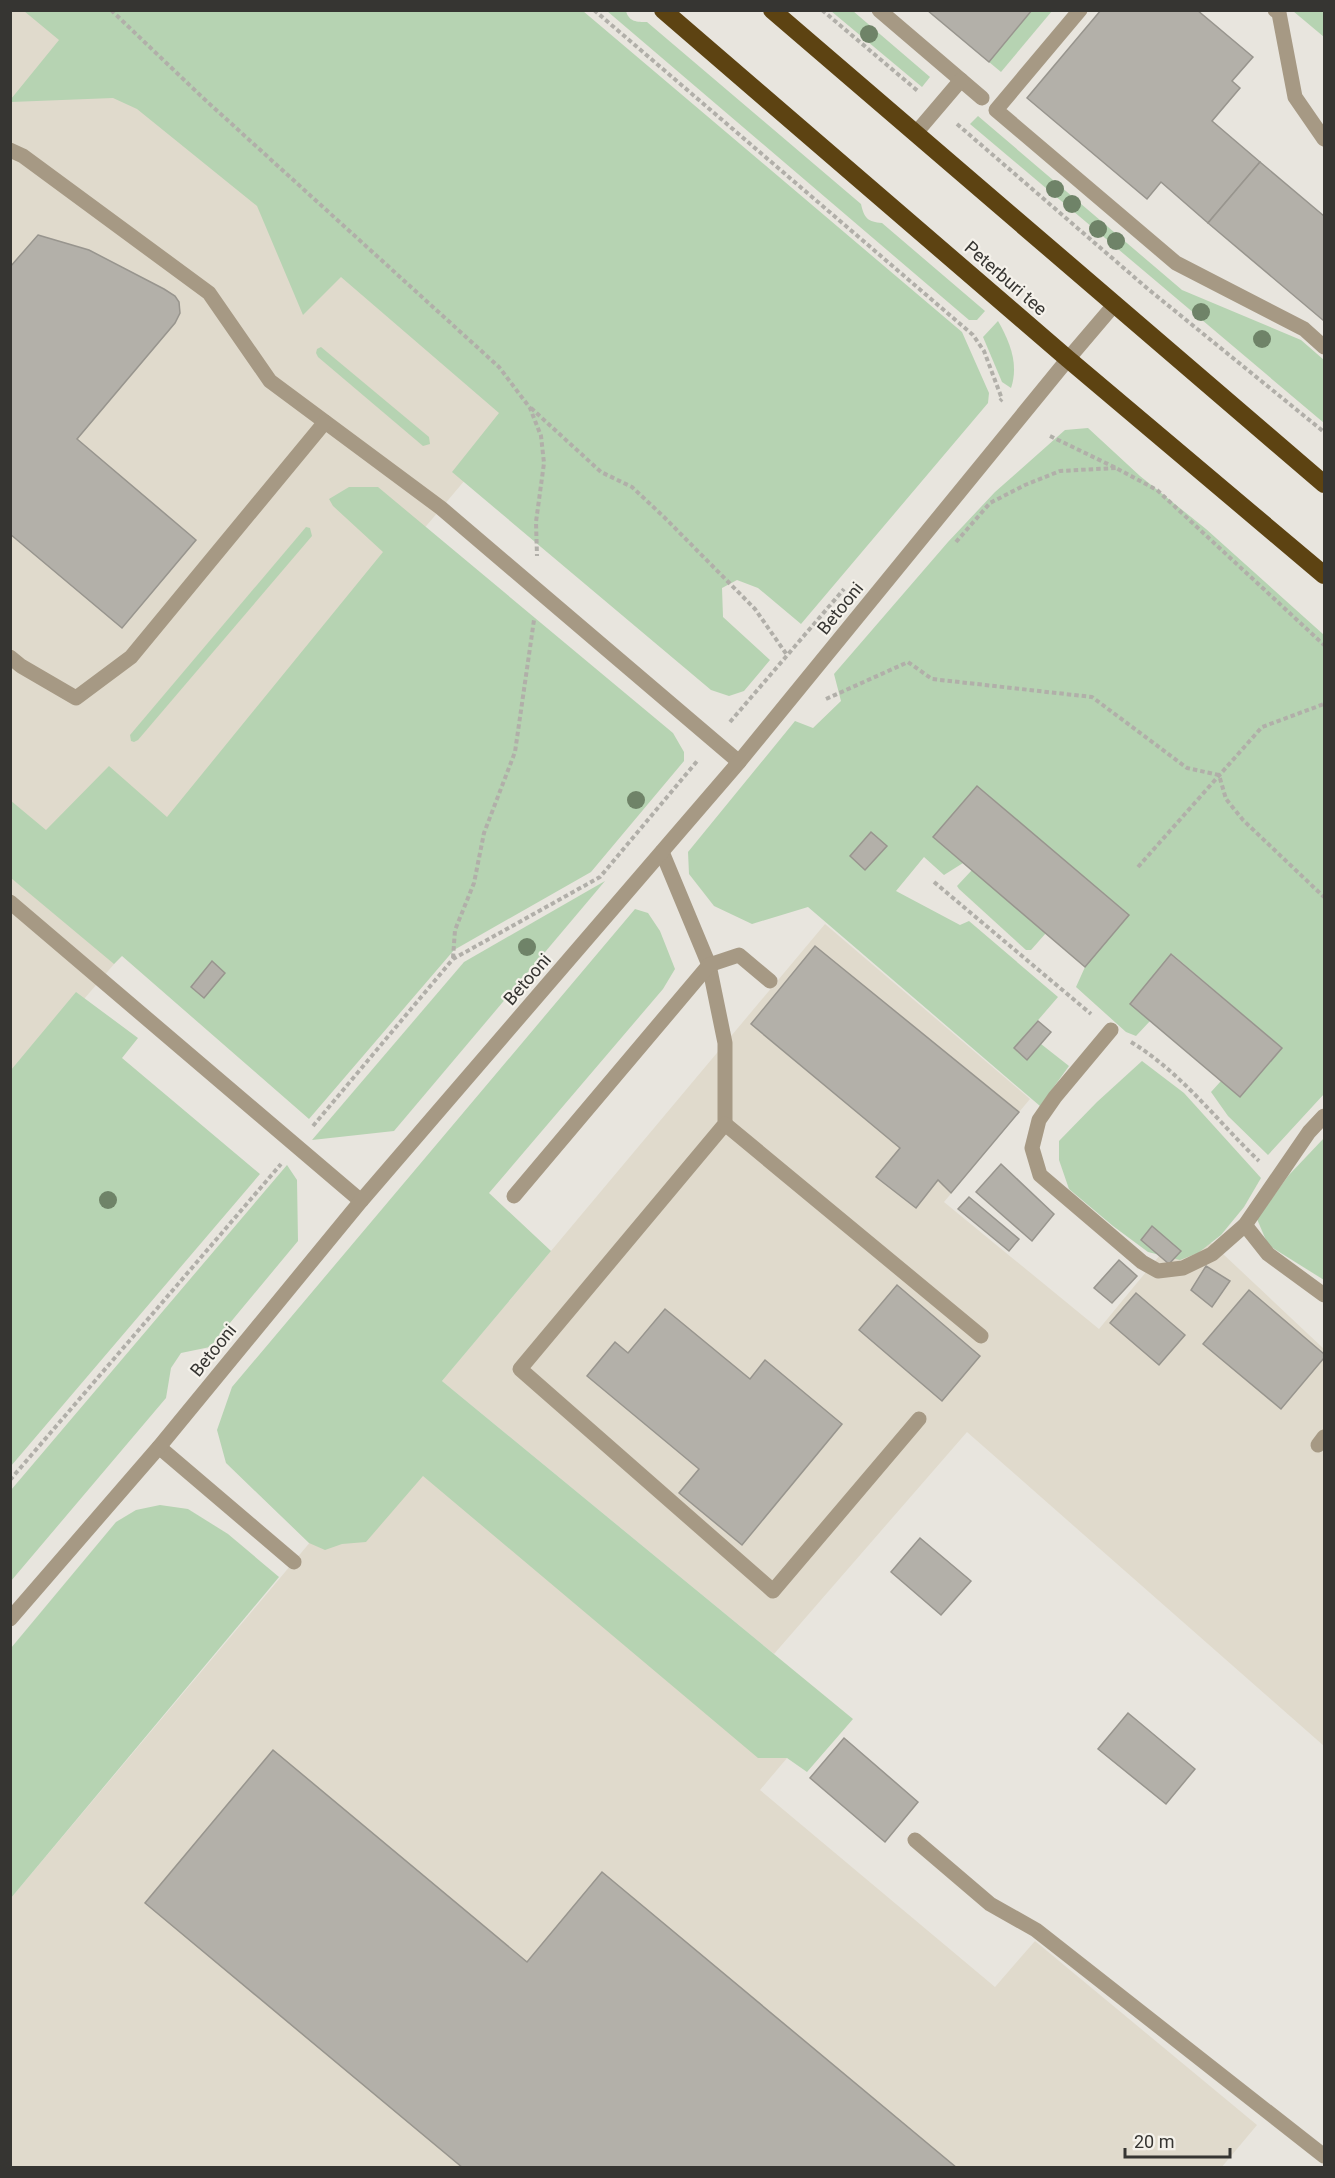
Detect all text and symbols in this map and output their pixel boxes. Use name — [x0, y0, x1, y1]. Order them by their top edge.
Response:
street label: Peterburi tee — [961, 237, 1051, 319]
street label: Betooni — [813, 578, 867, 638]
street label: Betooni — [499, 949, 555, 1009]
street label: Betooni — [186, 1320, 240, 1380]
scale bar — [1125, 2121, 1230, 2159]
text: 20 m — [1134, 2131, 1174, 2152]

